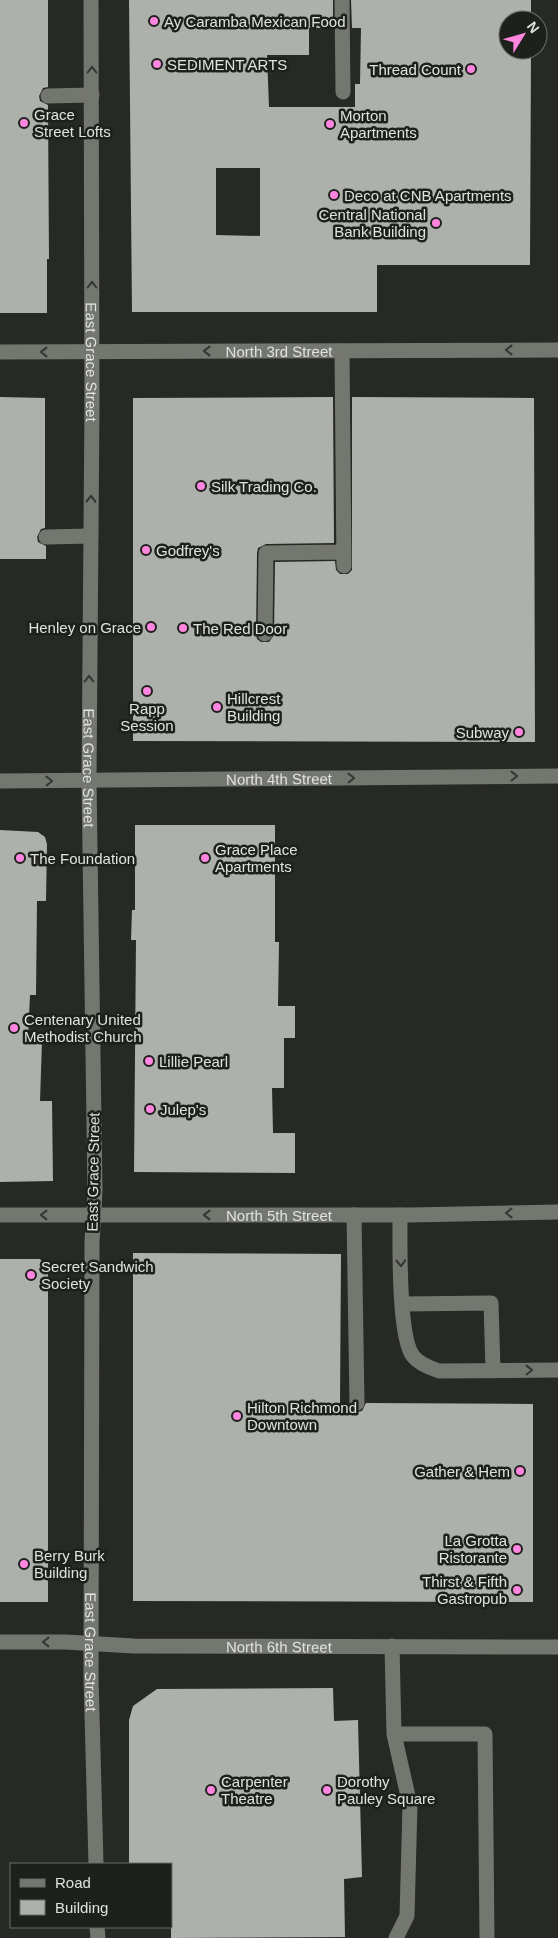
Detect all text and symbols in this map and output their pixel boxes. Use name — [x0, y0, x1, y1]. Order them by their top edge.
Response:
north arrow — [498, 10, 548, 60]
place label: Ay Caramba Mexican Food — [164, 13, 345, 30]
marker: Ay Caramba Mexican Food — [148, 15, 160, 27]
text: N — [524, 18, 543, 36]
place label: SEDIMENT ARTS — [167, 56, 287, 73]
marker: SEDIMENT ARTS — [151, 58, 163, 70]
place label: Thread Count — [369, 61, 462, 78]
marker: Thread Count — [465, 63, 477, 75]
one-way arrow — [87, 66, 97, 74]
place label: Grace Street Lofts — [34, 106, 111, 140]
place label: Morton Apartments — [340, 107, 417, 141]
marker: Grace Street Lofts — [18, 117, 30, 129]
marker: Morton Apartments — [324, 118, 336, 130]
place label: Deco at CNB Apartments — [344, 187, 512, 204]
marker: Deco at CNB Apartments — [328, 189, 340, 201]
place label: Central National Bank Building — [318, 206, 426, 240]
marker: Central National Bank Building — [430, 217, 442, 229]
one-way arrow — [87, 281, 97, 289]
street label: East Grace Street — [83, 302, 101, 423]
street label: North 3rd Street — [226, 342, 333, 360]
one-way arrow — [505, 345, 513, 355]
one-way arrow — [203, 346, 210, 356]
one-way arrow — [40, 347, 48, 357]
place label: Silk Trading Co. — [211, 478, 317, 495]
marker: Silk Trading Co. — [195, 480, 207, 492]
one-way arrow — [86, 495, 96, 502]
place label: Godfrey's — [156, 542, 220, 559]
marker: Godfrey's — [140, 544, 152, 556]
place label: Henley on Grace — [28, 619, 141, 636]
place label: The Red Door — [193, 620, 287, 637]
marker: Henley on Grace — [145, 621, 157, 633]
marker: The Red Door — [177, 622, 189, 634]
one-way arrow — [84, 675, 95, 683]
marker: Rapp Session — [141, 685, 153, 697]
place label: Hillcrest Building — [227, 690, 281, 724]
place label: Rapp Session — [120, 700, 174, 734]
marker: Hillcrest Building — [211, 701, 223, 713]
street label: East Grace Street — [80, 708, 98, 829]
place label: Subway — [456, 724, 509, 741]
marker: Subway — [513, 726, 525, 738]
street label: North 4th Street — [226, 770, 333, 787]
one-way arrow — [510, 771, 518, 782]
one-way arrow — [348, 773, 355, 783]
one-way arrow — [45, 775, 53, 786]
place label: Grace Place Apartments — [215, 841, 298, 875]
place label: The Foundation — [30, 850, 135, 867]
marker: The Foundation — [14, 852, 26, 864]
marker: Grace Place Apartments — [199, 852, 211, 864]
place label: Centenary United Methodist Church — [24, 1011, 142, 1045]
marker: Centenary United Methodist Church — [8, 1022, 20, 1034]
place label: Lillie Pearl — [159, 1053, 228, 1070]
marker: Lillie Pearl — [143, 1055, 155, 1067]
place label: Julep's — [160, 1101, 206, 1118]
marker: Julep's — [144, 1103, 156, 1115]
street label: East Grace Street — [83, 1111, 103, 1232]
street label: North 5th Street — [226, 1207, 333, 1224]
one-way arrow — [505, 1208, 513, 1218]
one-way arrow — [40, 1210, 48, 1220]
one-way arrow — [203, 1210, 210, 1220]
place label: Secret Sandwich Society — [41, 1258, 154, 1292]
one-way arrow — [395, 1260, 406, 1268]
marker: Secret Sandwich Society — [25, 1269, 37, 1281]
one-way arrow — [525, 1365, 533, 1376]
place label: Hilton Richmond Downtown — [247, 1399, 357, 1433]
marker: Hilton Richmond Downtown — [231, 1410, 243, 1422]
place label: Gather & Hem — [414, 1463, 510, 1480]
marker: Gather & Hem — [514, 1465, 526, 1477]
place label: La Grotta Ristorante — [439, 1532, 508, 1566]
marker: La Grotta Ristorante — [511, 1543, 523, 1555]
place label: Berry Burk Building — [34, 1547, 105, 1581]
marker: Berry Burk Building — [18, 1558, 30, 1570]
place label: Thirst & Fifth Gastropub — [422, 1573, 507, 1607]
marker: Thirst & Fifth Gastropub — [511, 1584, 523, 1596]
street label: East Grace Street — [82, 1592, 100, 1713]
one-way arrow — [42, 1637, 50, 1647]
street label: North 6th Street — [226, 1638, 333, 1655]
place label: Carpenter Theatre — [221, 1773, 288, 1807]
place label: Dorothy Pauley Square — [337, 1773, 435, 1807]
marker: Carpenter Theatre — [205, 1784, 217, 1796]
marker: Dorothy Pauley Square — [321, 1784, 333, 1796]
legend — [10, 1863, 172, 1928]
text: Road — [55, 1874, 91, 1891]
text: Building — [55, 1899, 108, 1916]

